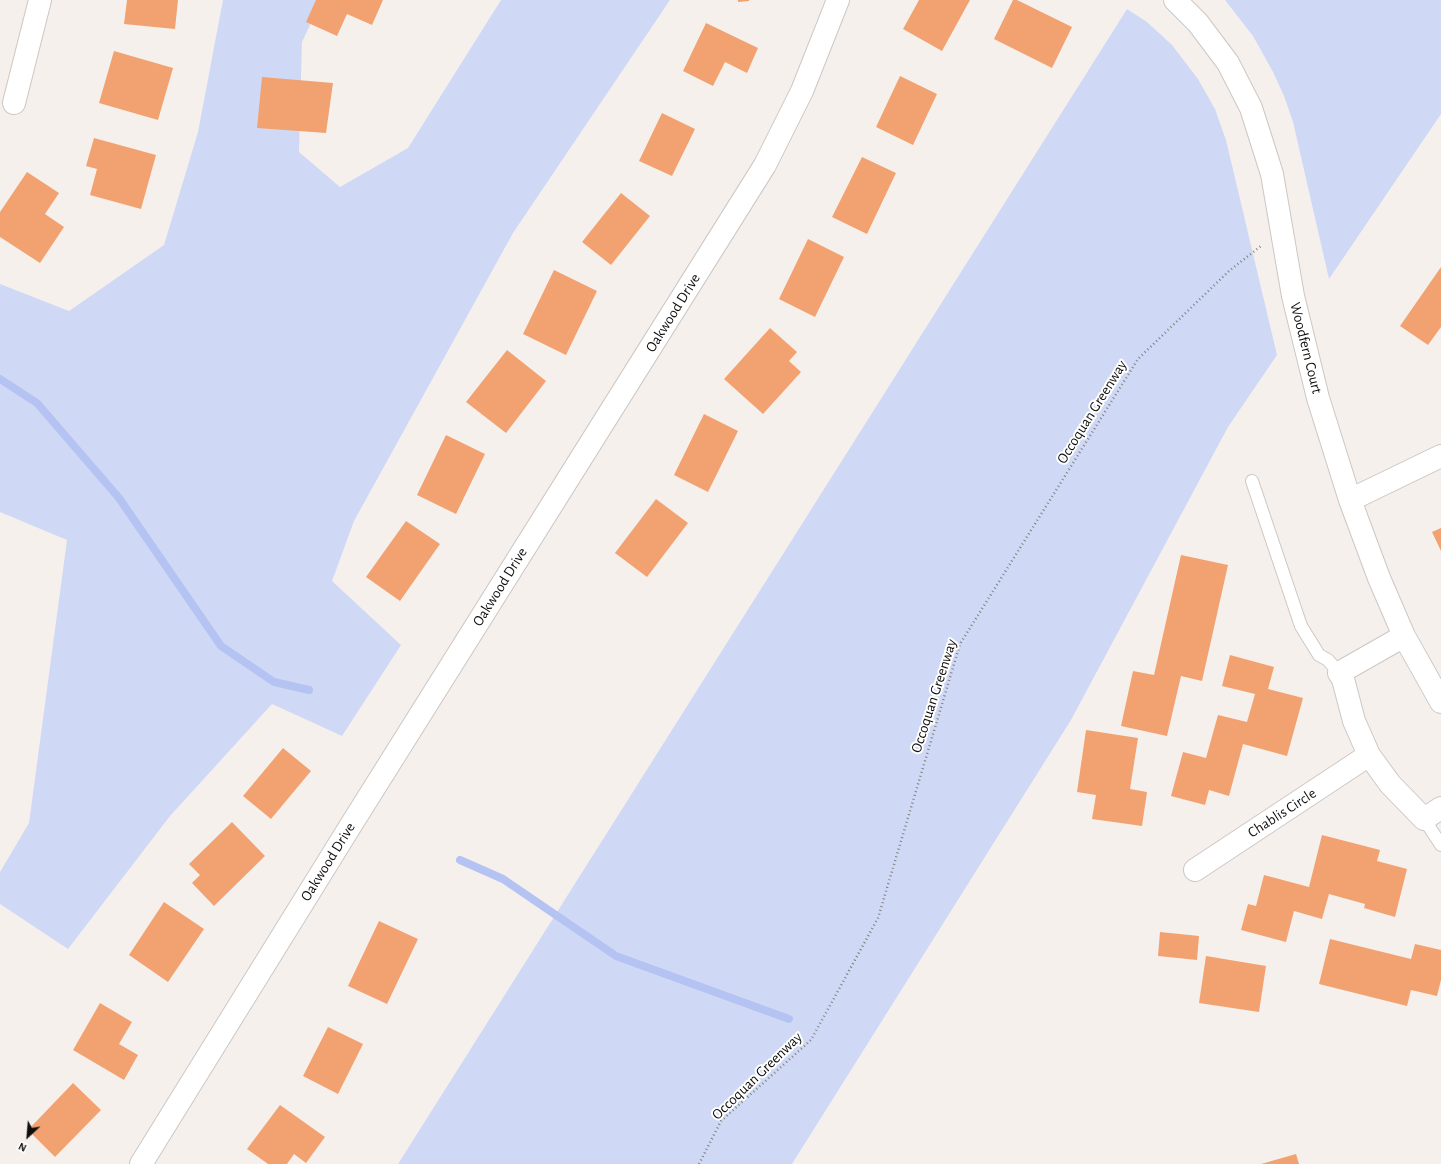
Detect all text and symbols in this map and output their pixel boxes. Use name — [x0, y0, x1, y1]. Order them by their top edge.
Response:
street label: Oakwood Drive — [642, 270, 704, 356]
street label: Woodfern Court — [1286, 300, 1326, 396]
street label: Occoquan Greenway — [1053, 357, 1131, 467]
street label: Oakwood Drive — [469, 544, 531, 630]
street label: Occoquan Greenway — [907, 637, 961, 755]
street label: Chablis Circle — [1244, 784, 1320, 842]
street label: Oakwood Drive — [297, 819, 359, 905]
street label: Occoquan Greenway — [708, 1028, 806, 1124]
north arrow — [8, 1116, 48, 1156]
text: N — [17, 1141, 28, 1154]

